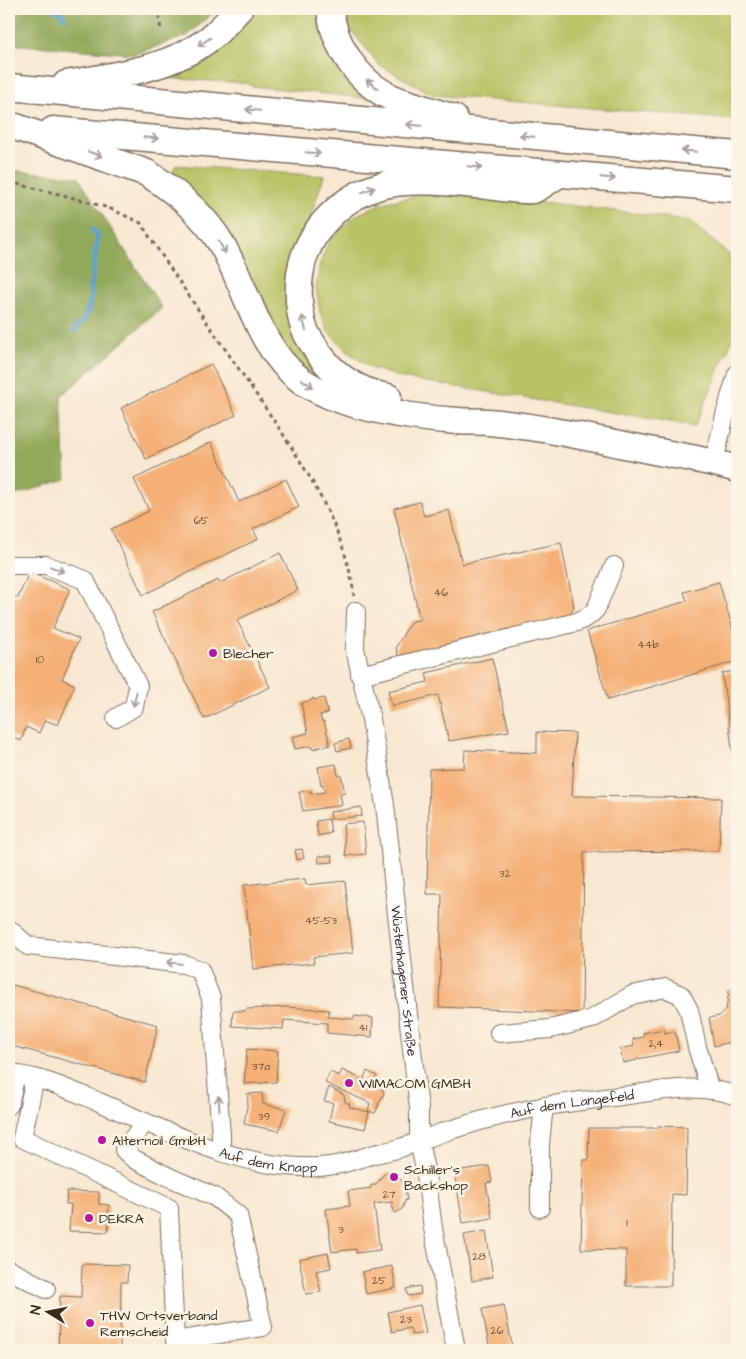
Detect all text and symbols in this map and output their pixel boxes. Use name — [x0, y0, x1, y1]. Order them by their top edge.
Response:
one-way arrow — [197, 37, 211, 47]
one-way arrow — [365, 78, 378, 89]
one-way arrow — [245, 105, 261, 115]
one-way arrow — [407, 120, 423, 130]
one-way arrow — [519, 131, 535, 140]
one-way arrow — [143, 134, 159, 143]
one-way arrow — [681, 146, 697, 155]
one-way arrow — [305, 148, 321, 157]
one-way arrow — [86, 150, 102, 160]
one-way arrow — [467, 162, 483, 172]
one-way arrow — [599, 173, 615, 183]
one-way arrow — [360, 185, 375, 194]
one-way arrow — [218, 239, 228, 253]
one-way arrow — [298, 316, 308, 332]
one-way arrow — [299, 378, 313, 388]
house number: 65 — [194, 513, 209, 528]
one-way arrow — [49, 564, 64, 574]
house number: 46 — [434, 585, 448, 600]
house number: 44b — [637, 637, 659, 652]
place label: Blecher — [223, 644, 274, 664]
marker: Blecher — [207, 647, 219, 659]
house number: 10 — [36, 652, 44, 667]
one-way arrow — [130, 691, 139, 707]
house number: 32 — [499, 866, 512, 881]
street label: Wüstenhagener Straße — [385, 905, 422, 1058]
house number: 45-53 — [305, 913, 337, 928]
one-way arrow — [166, 958, 182, 968]
house number: 41 — [359, 1020, 368, 1035]
house number: 2;4 — [648, 1036, 664, 1051]
house number: 37a — [252, 1059, 270, 1074]
place label: WIMACOM GMBH — [359, 1074, 472, 1094]
marker: WIMACOM GMBH — [343, 1077, 355, 1089]
street label: Auf dem Langefeld — [508, 1085, 635, 1124]
one-way arrow — [214, 1095, 223, 1111]
house number: 39 — [258, 1109, 270, 1124]
place label: Alternoil GmbH — [112, 1131, 206, 1151]
marker: Alternoil GmbH — [96, 1134, 108, 1146]
street label: Auf dem Knapp — [216, 1143, 318, 1178]
place label: Schiller's Backshop — [404, 1160, 468, 1196]
marker: Schiller's Backshop — [388, 1171, 400, 1183]
house number: 27 — [382, 1187, 396, 1202]
place label: DEKRA — [99, 1209, 144, 1229]
marker: DEKRA — [83, 1212, 95, 1224]
house number: 1 — [626, 1215, 628, 1230]
house number: 3 — [338, 1222, 344, 1237]
house number: 28 — [472, 1249, 486, 1264]
house number: 25 — [372, 1273, 386, 1288]
north arrow — [22, 1286, 72, 1336]
text: N — [26, 1304, 47, 1316]
place label: THW Ortsverband Remscheid — [100, 1306, 217, 1342]
house number: 23 — [400, 1312, 412, 1327]
marker: THW Ortsverband Remscheid — [84, 1317, 96, 1329]
house number: 26 — [490, 1323, 504, 1338]

